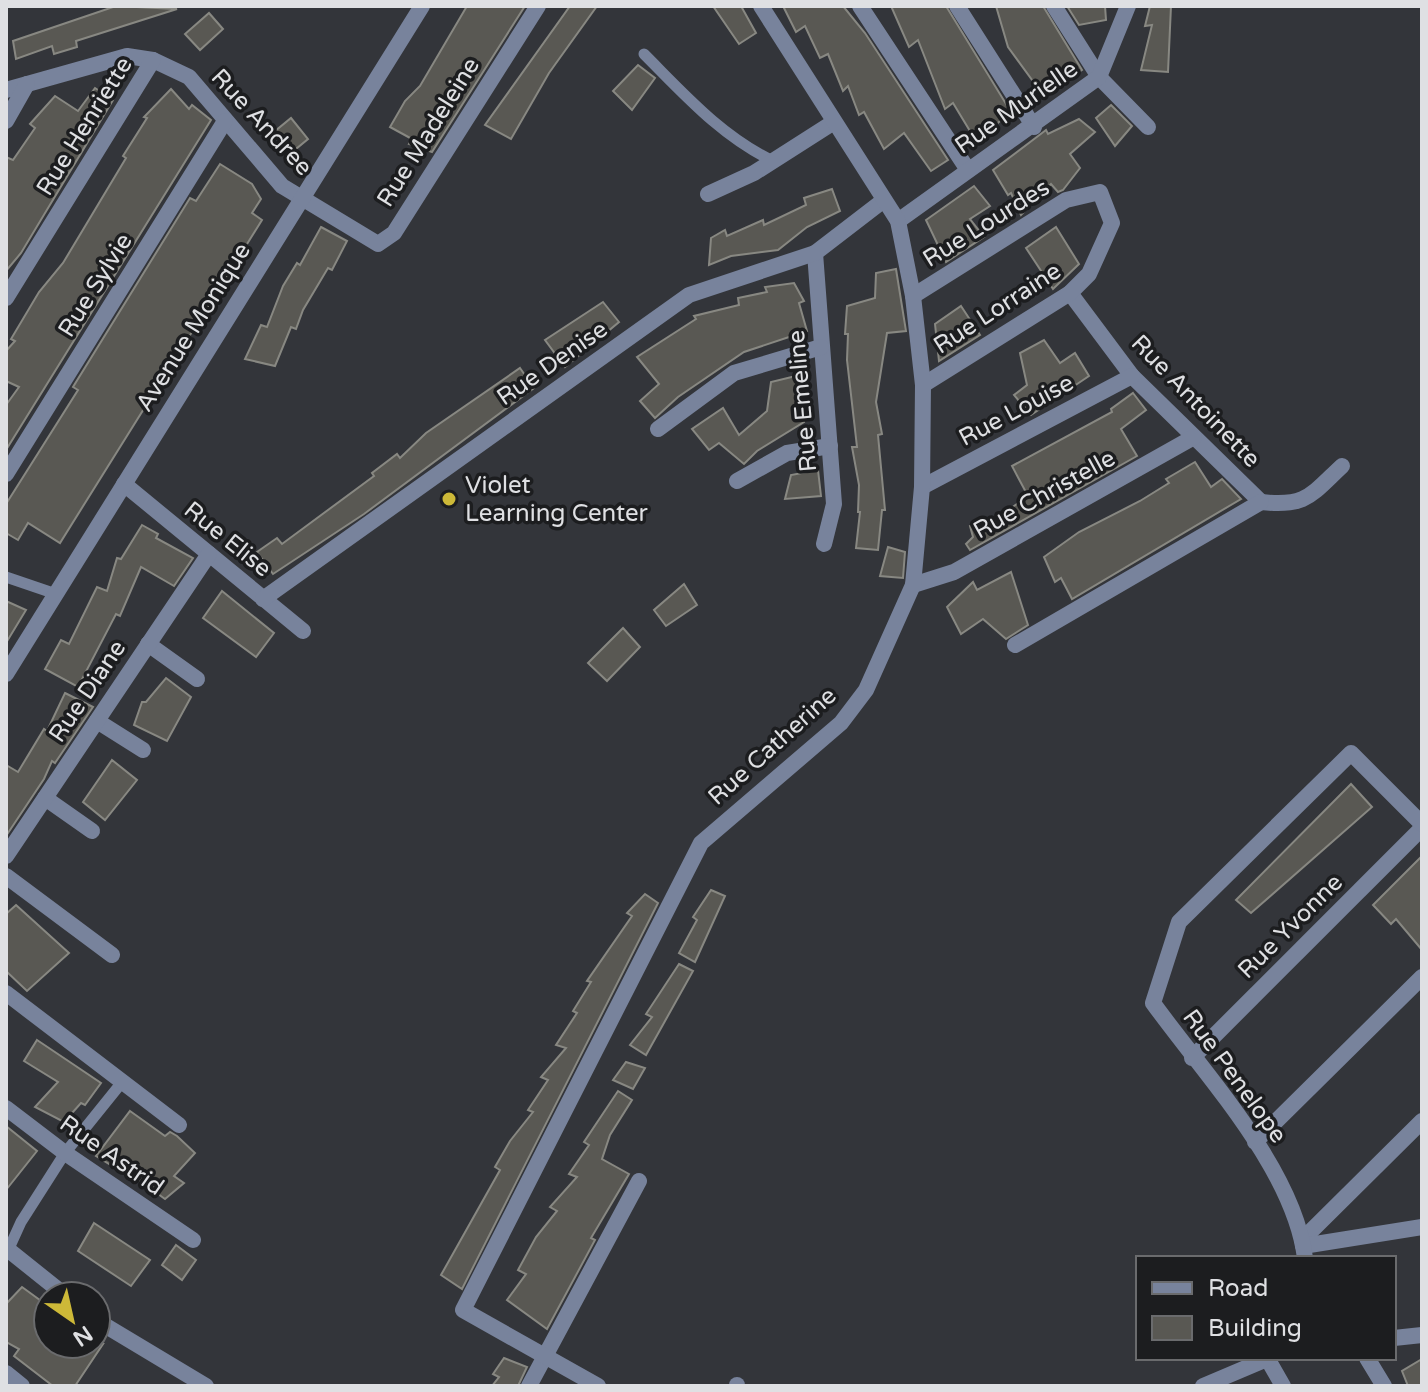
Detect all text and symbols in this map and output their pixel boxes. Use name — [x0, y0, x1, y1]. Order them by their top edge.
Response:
street label: Rue Henriette — [30, 52, 139, 201]
street label: Rue Madeleine — [371, 52, 486, 212]
street label: Rue Murielle — [949, 54, 1083, 160]
street label: Rue Andree — [205, 63, 318, 182]
street label: Rue Lourdes — [918, 173, 1055, 274]
street label: Rue Sylvie — [52, 228, 139, 342]
street label: Avenue Monique — [130, 238, 257, 417]
street label: Rue Lorraine — [928, 256, 1066, 360]
street label: Rue Denise — [491, 315, 613, 412]
street label: Rue Emeline — [782, 329, 823, 473]
street label: Rue Antoinette — [1125, 329, 1266, 474]
street label: Rue Louise — [954, 368, 1079, 453]
street label: Rue Christelle — [968, 444, 1120, 545]
place label: Violet Learning Center — [465, 471, 648, 528]
marker: Violet Learning Center — [440, 490, 458, 508]
street label: Rue Elise — [178, 495, 277, 583]
street label: Rue Diane — [43, 635, 132, 748]
street label: Rue Catherine — [702, 681, 842, 811]
street label: Rue Yvonne — [1232, 868, 1349, 985]
street label: Rue Penelope — [1176, 1004, 1293, 1149]
street label: Rue Astrid — [54, 1109, 169, 1202]
legend — [1136, 1256, 1396, 1360]
text: Road — [1208, 1274, 1268, 1303]
north arrow — [32, 1280, 112, 1360]
text: Building — [1208, 1314, 1302, 1343]
text: N — [68, 1320, 97, 1351]

